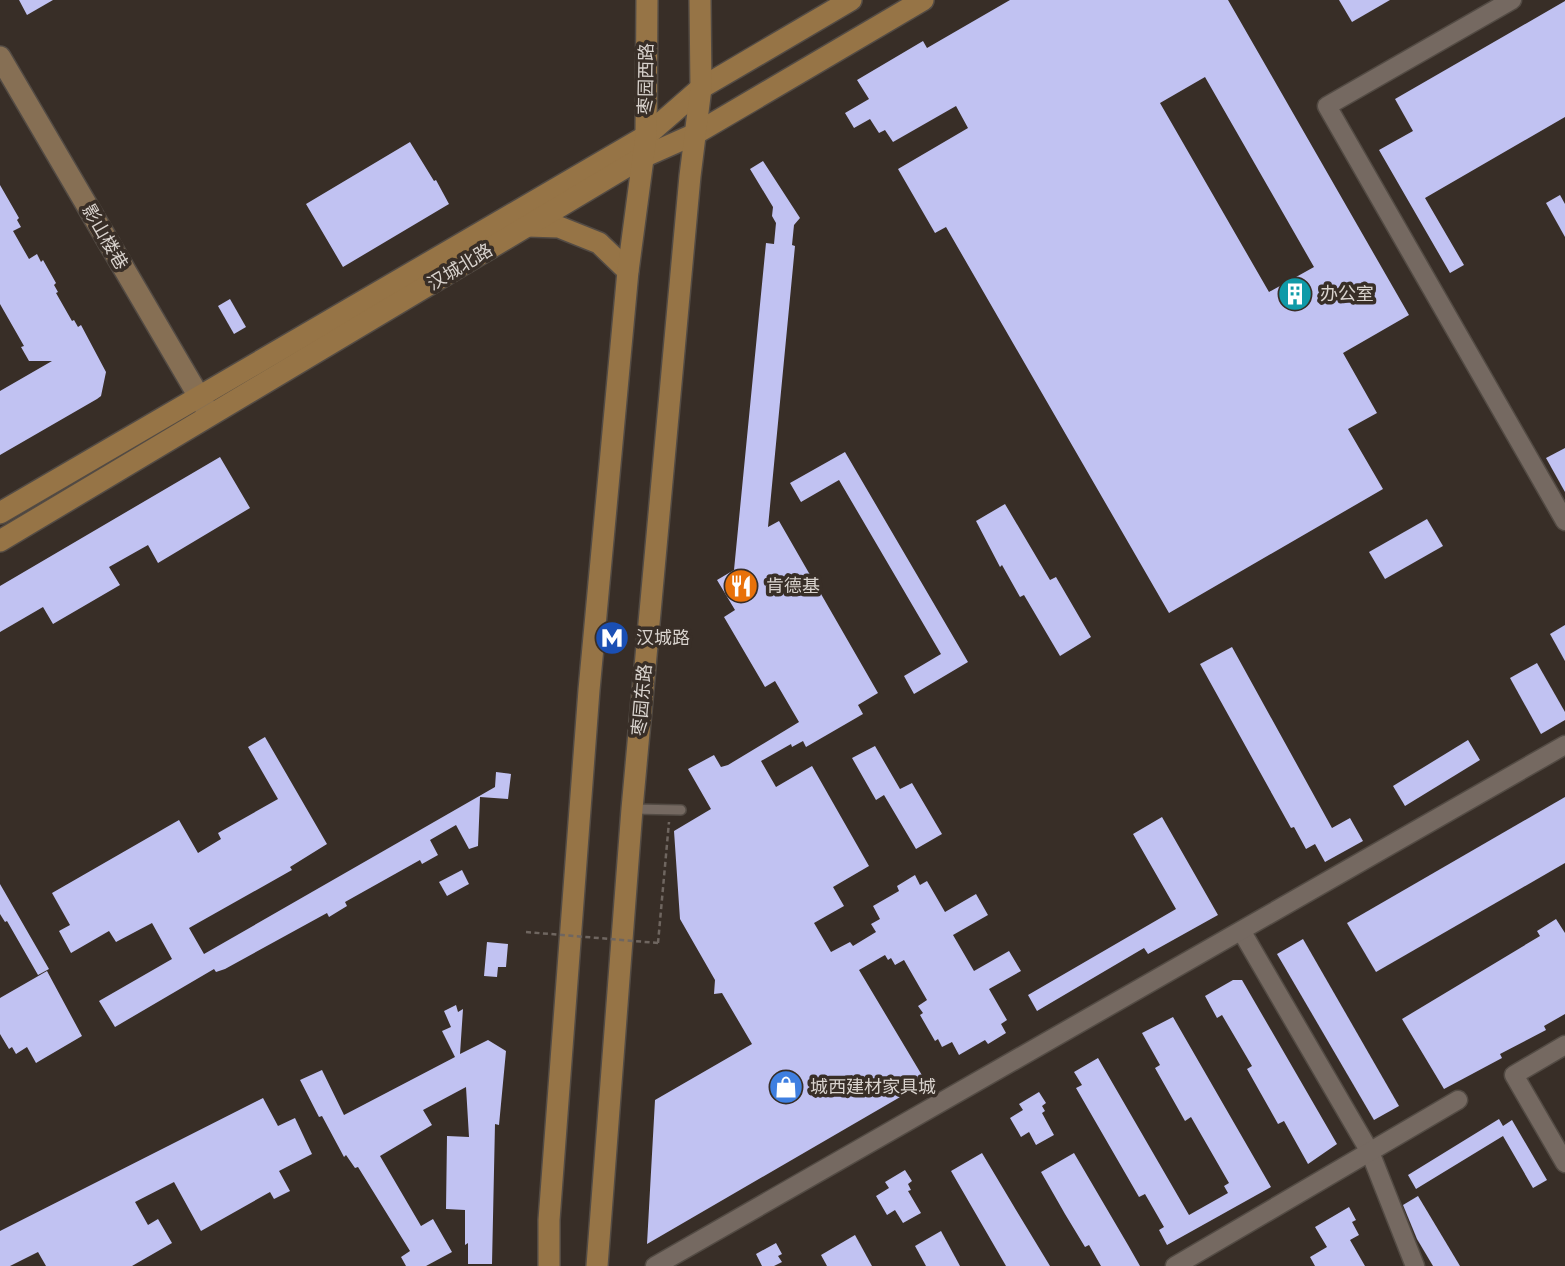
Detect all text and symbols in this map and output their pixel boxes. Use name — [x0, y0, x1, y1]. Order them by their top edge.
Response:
street label: 枣园西路 — [634, 43, 658, 115]
street label: 影山楼巷 — [77, 200, 133, 274]
street label: 汉城北路 — [423, 239, 497, 295]
building icon: 办公室 — [1276, 275, 1314, 313]
place label: 办公室 — [1320, 283, 1374, 305]
restaurant icon: 肯德基 — [722, 567, 760, 605]
place label: 肯德基 — [766, 575, 820, 597]
metro station icon: 汉城路 — [593, 619, 631, 657]
place label: 汉城路 — [636, 627, 690, 649]
street label: 枣园东路 — [628, 663, 656, 737]
shop icon: 城西建材家具城 — [767, 1068, 805, 1106]
place label: 城西建材家具城 — [810, 1076, 936, 1098]

